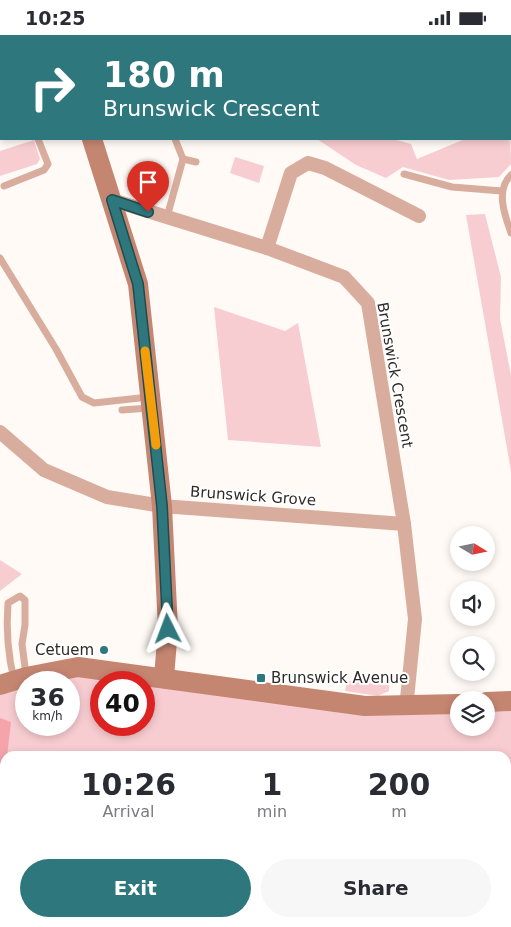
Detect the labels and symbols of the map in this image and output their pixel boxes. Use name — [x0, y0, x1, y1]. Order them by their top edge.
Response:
pin — [127, 161, 169, 212]
street label: Brunswick Crescent — [373, 301, 417, 449]
street label: Brunswick Grove — [189, 483, 317, 509]
north arrow — [450, 526, 495, 571]
position arrow — [141, 602, 193, 654]
place label: Cetuem — [35, 641, 94, 659]
marker: Cetuem — [98, 644, 110, 656]
place label: Brunswick Avenue — [271, 669, 408, 687]
speed limit sign: 40 — [90, 671, 155, 736]
marker: Brunswick Avenue — [255, 672, 267, 684]

